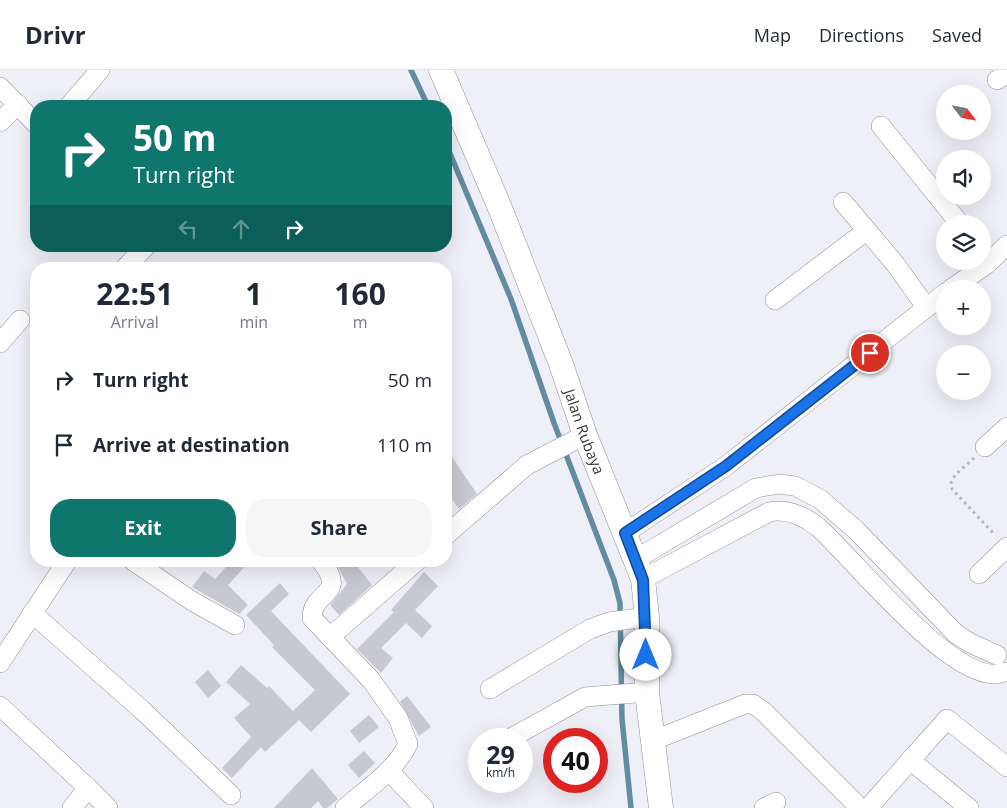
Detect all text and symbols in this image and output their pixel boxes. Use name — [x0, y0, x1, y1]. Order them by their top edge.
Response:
text: Drivr — [25, 18, 86, 51]
text: Map — [754, 23, 791, 47]
text: Directions — [819, 23, 904, 47]
text: Saved — [932, 23, 982, 47]
north arrow — [936, 85, 991, 140]
map controls — [936, 85, 991, 400]
text: 50 m — [133, 114, 216, 161]
icon: right — [50, 120, 115, 185]
button: sound — [936, 150, 991, 205]
text: Turn right — [133, 159, 235, 189]
icon: left — [174, 215, 202, 243]
icon: ahead — [227, 215, 255, 243]
icon: right — [280, 215, 308, 243]
button: layers — [936, 215, 991, 270]
text: 22:51 — [96, 273, 173, 314]
text: 1 — [245, 273, 262, 314]
text: 160 — [334, 273, 386, 314]
button: + — [936, 280, 991, 335]
text: Arrival — [111, 311, 159, 333]
text: min — [240, 311, 268, 333]
text: m — [353, 311, 368, 333]
pin — [849, 332, 891, 374]
icon: arrive — [856, 339, 884, 367]
button: − — [936, 345, 991, 400]
icon: right — [50, 366, 78, 394]
text: Turn right — [93, 367, 188, 393]
text: 50 m — [388, 367, 432, 393]
street label: Jalan Rubaya — [559, 384, 610, 477]
icon: arrive — [50, 431, 78, 459]
text: Arrive at destination — [93, 432, 290, 458]
text: 110 m — [377, 432, 432, 458]
button: Exit — [50, 499, 236, 557]
button: Share — [246, 499, 432, 557]
position arrow — [619, 628, 671, 680]
speed limit sign: 40 — [543, 728, 608, 793]
text: 29 — [486, 737, 515, 771]
text: km/h — [486, 764, 515, 781]

